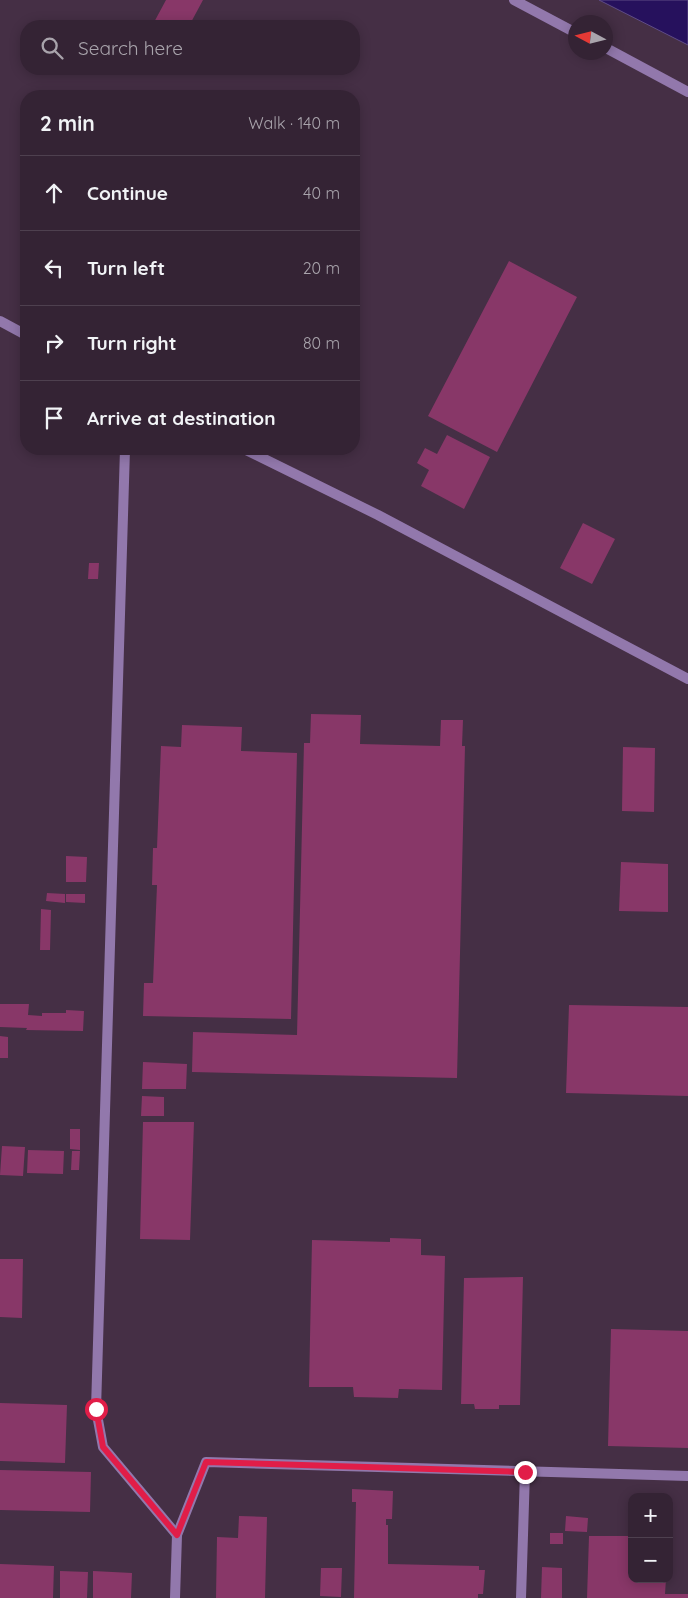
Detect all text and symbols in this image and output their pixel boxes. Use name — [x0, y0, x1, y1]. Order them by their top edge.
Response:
north arrow — [568, 15, 613, 60]
search box — [20, 20, 360, 75]
icon: search — [38, 34, 66, 62]
text: Search here — [78, 36, 183, 60]
text: 2 min — [40, 110, 95, 136]
text: Walk · 140 m — [248, 113, 340, 133]
icon: ahead — [40, 179, 68, 207]
text: Continue — [87, 181, 168, 205]
text: 40 m — [303, 183, 340, 203]
icon: left — [40, 254, 68, 282]
text: Turn left — [87, 256, 165, 280]
text: 20 m — [303, 258, 340, 278]
icon: right — [40, 329, 68, 357]
text: Turn right — [87, 331, 176, 355]
text: 80 m — [303, 333, 340, 353]
icon: arrive — [40, 404, 68, 432]
text: Arrive at destination — [87, 406, 276, 430]
route start — [85, 1398, 108, 1421]
route end — [514, 1461, 537, 1484]
map controls — [628, 1493, 673, 1583]
button: + — [628, 1493, 673, 1538]
button: − — [628, 1538, 673, 1583]

